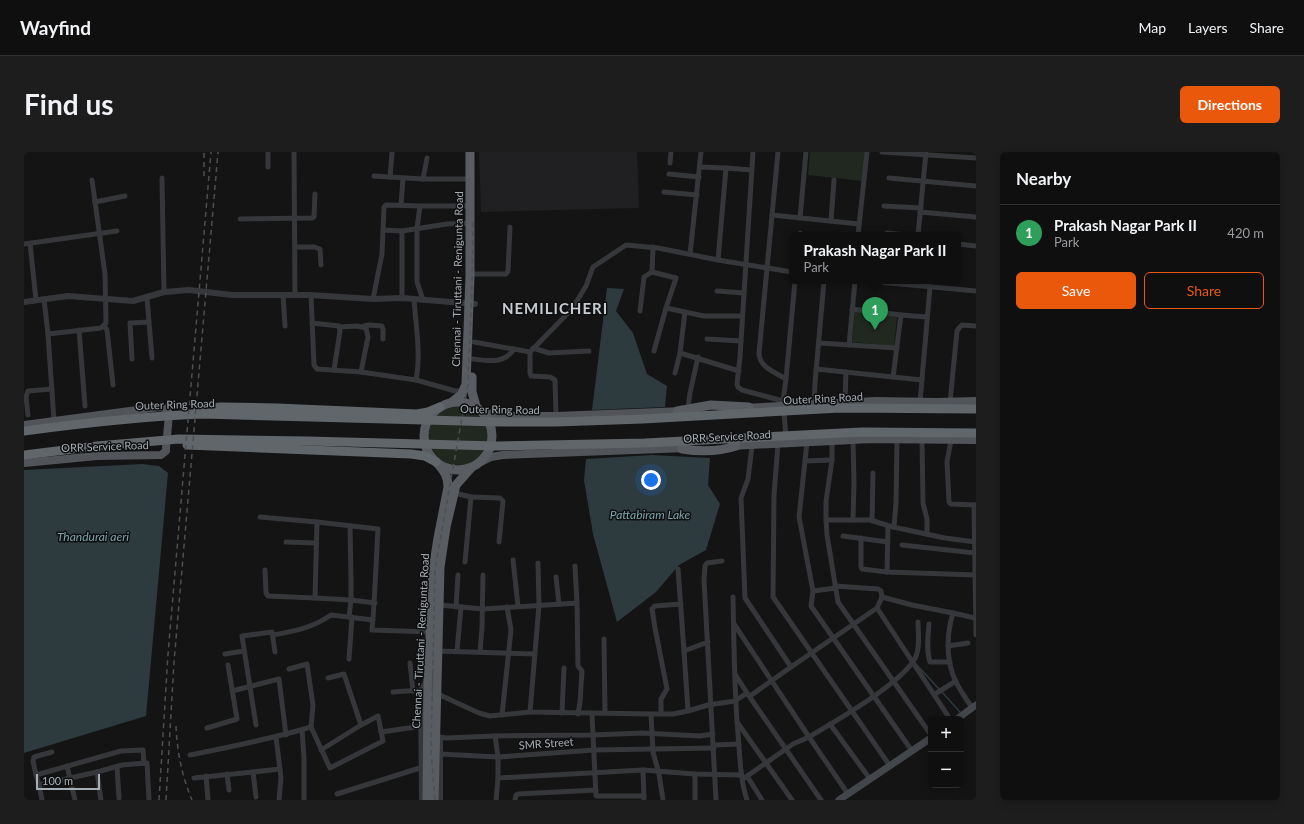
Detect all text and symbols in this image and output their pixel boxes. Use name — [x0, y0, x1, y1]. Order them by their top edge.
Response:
text: Wayfind — [20, 16, 91, 39]
text: Map — [1138, 19, 1166, 36]
text: Layers — [1188, 19, 1228, 36]
text: Share — [1250, 19, 1284, 36]
button: Directions — [1180, 86, 1280, 123]
text: Find us — [24, 87, 114, 121]
text: Nearby — [1016, 168, 1071, 189]
street label: Chennai - Tiruttani - Renigunta Road — [449, 191, 465, 367]
text: Prakash Nagar Park II — [1054, 216, 1197, 234]
text: 1 — [1025, 225, 1033, 241]
text: 420 m — [1227, 225, 1264, 241]
popup — [789, 232, 961, 284]
text: Park — [1054, 234, 1079, 250]
text: Prakash Nagar Park II — [804, 241, 946, 259]
text: Park — [804, 259, 829, 275]
button: Save — [1016, 272, 1136, 309]
button: Share — [1144, 272, 1264, 309]
pin: 1 — [862, 297, 888, 330]
district label: NEMILICHERI — [502, 299, 608, 317]
street label: Outer Ring Road — [783, 389, 863, 407]
street label: Outer Ring Road — [135, 396, 215, 412]
street label: Outer Ring Road — [460, 402, 540, 416]
street label: ORR Service Road — [683, 427, 771, 445]
street label: ORR Service Road — [61, 438, 149, 454]
your location — [641, 470, 661, 490]
water label: Pattabiram Lake — [610, 507, 690, 522]
water label: Thandurai aeri — [57, 529, 129, 544]
street label: Chennai - Tiruttani - Renigunta Road — [409, 553, 431, 729]
map controls — [928, 716, 964, 788]
button: + — [928, 716, 964, 752]
street label: SMR Street — [518, 735, 574, 751]
button: − — [928, 752, 964, 788]
scale bar — [36, 772, 100, 791]
text: 100 m — [42, 774, 73, 787]

